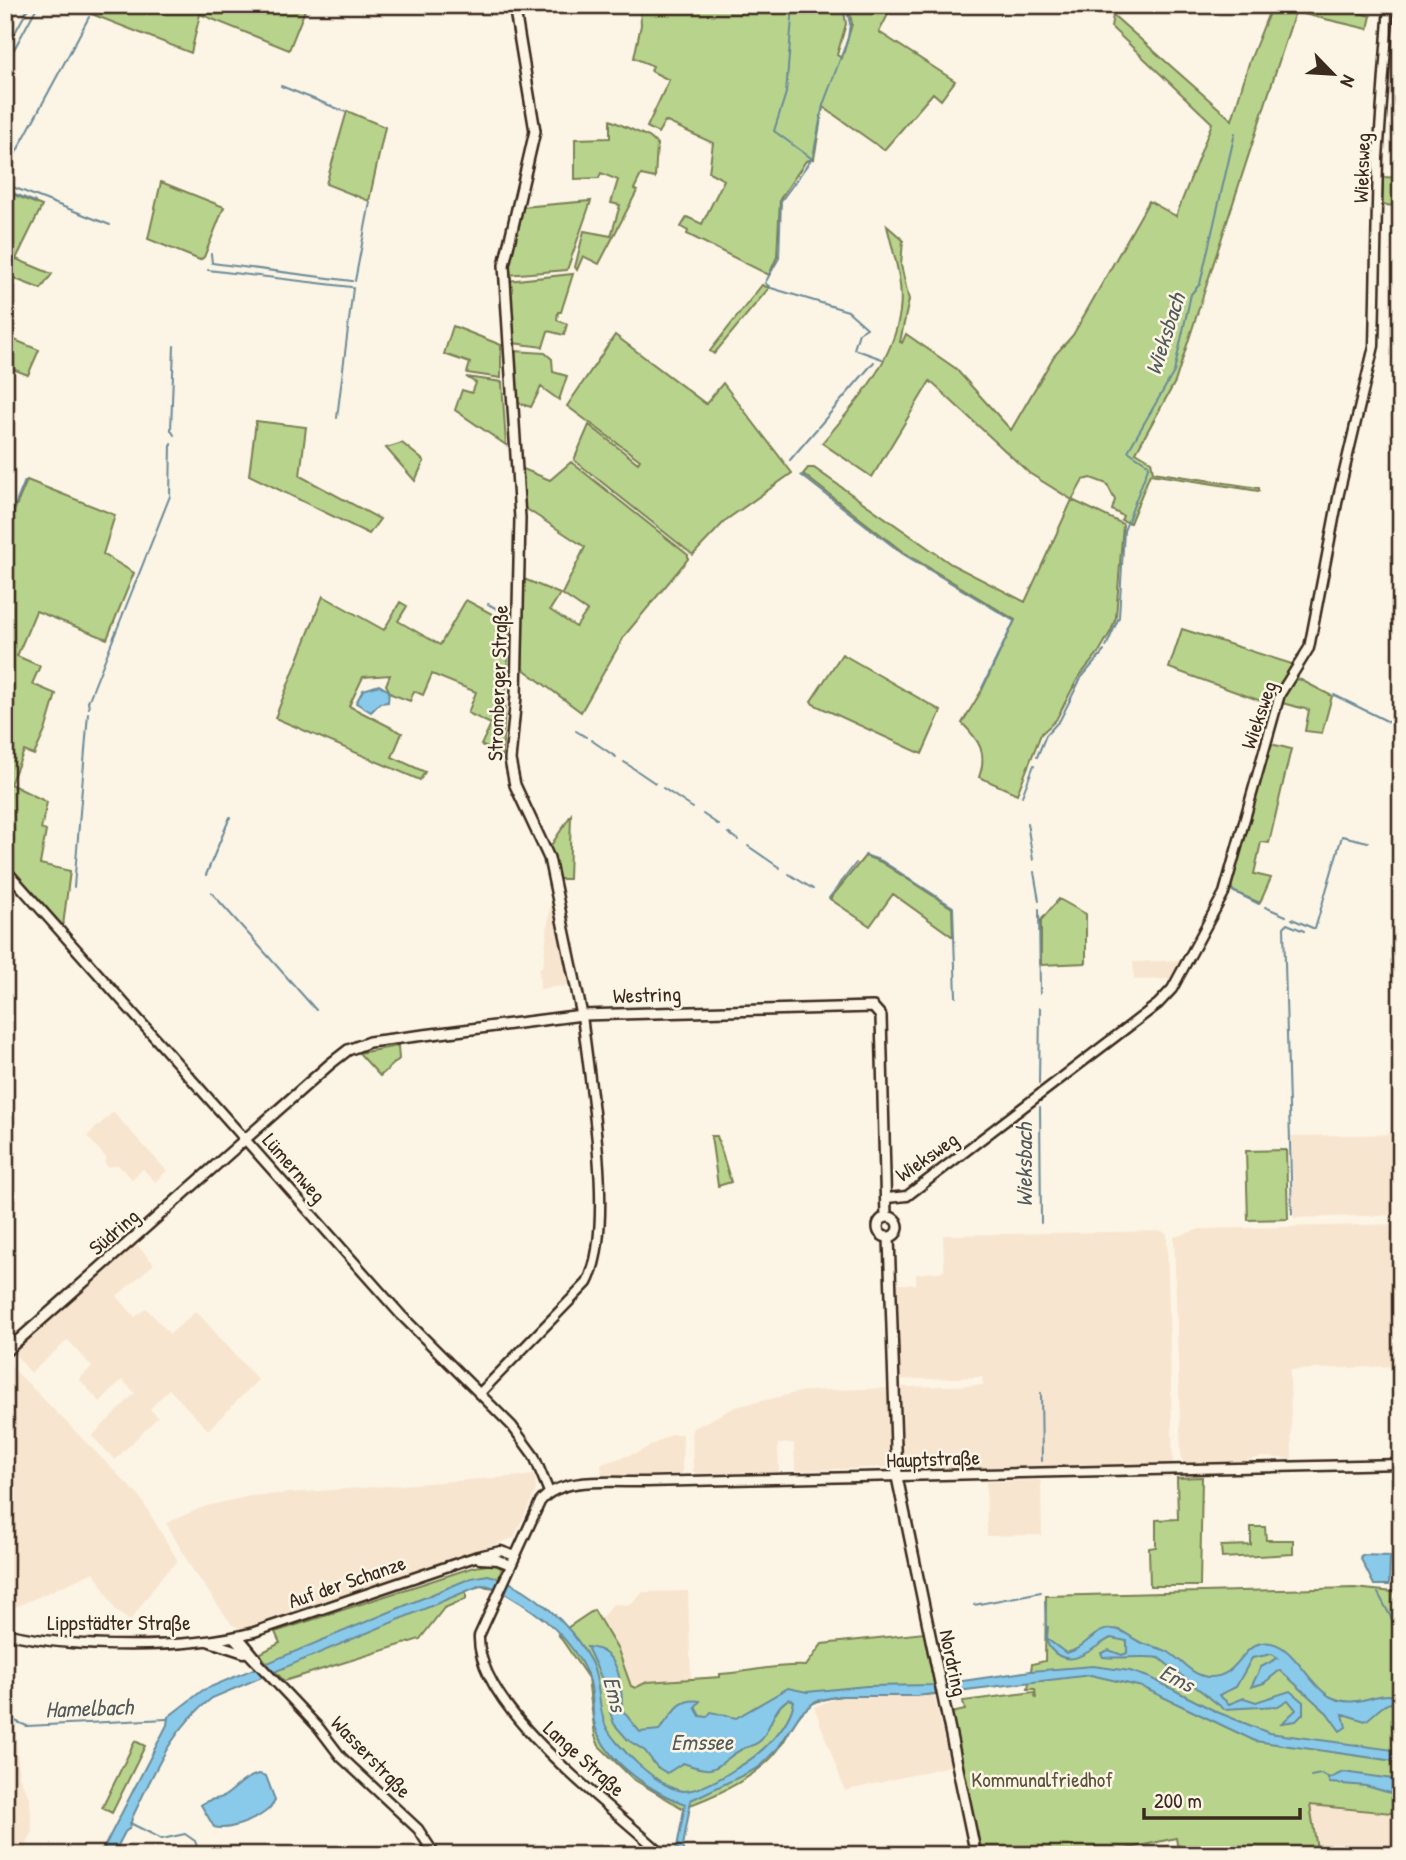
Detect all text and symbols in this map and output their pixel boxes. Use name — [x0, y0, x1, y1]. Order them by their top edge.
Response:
north arrow — [1298, 38, 1368, 108]
text: N — [1334, 71, 1362, 91]
street label: Wieksweg — [1346, 132, 1377, 204]
water label: Wieksbach — [1137, 288, 1193, 379]
street label: Stromberger Straße — [480, 604, 515, 761]
street label: Wieksweg — [1233, 677, 1284, 753]
street label: Westring — [612, 979, 682, 1010]
water label: Wieksbach — [1008, 1122, 1039, 1207]
street label: Wieksweg — [890, 1125, 964, 1189]
street label: Lümernweg — [256, 1127, 333, 1209]
street label: Südring — [82, 1202, 145, 1262]
street label: Hauptstraße — [886, 1442, 980, 1475]
street label: Auf der Schanze — [284, 1548, 409, 1615]
street label: Lippstädter Straße — [47, 1608, 191, 1637]
street label: Nordring — [932, 1627, 975, 1699]
water label: Ems — [1155, 1656, 1202, 1700]
water label: Ems — [596, 1673, 635, 1717]
water label: Hamelbach — [45, 1690, 135, 1725]
street label: Wasserstraße — [325, 1709, 418, 1804]
street label: Lange Straße — [537, 1714, 631, 1803]
water label: Emssee — [671, 1726, 734, 1757]
park label: Kommunalfriedhof — [971, 1765, 1113, 1794]
scale bar — [1144, 1776, 1299, 1820]
text: 200 m — [1154, 1786, 1202, 1815]

